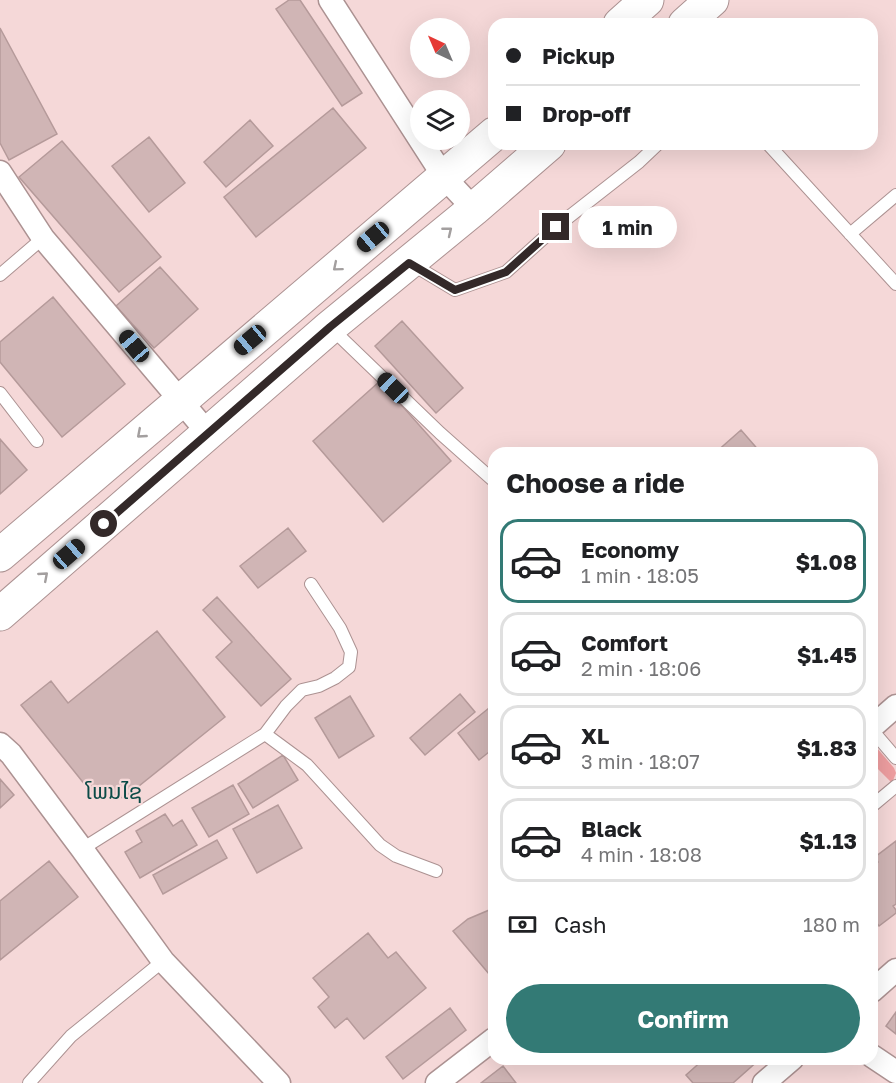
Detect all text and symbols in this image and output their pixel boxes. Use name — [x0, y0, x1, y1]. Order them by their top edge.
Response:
north arrow — [410, 18, 470, 78]
map controls — [410, 18, 470, 150]
text: Pickup — [542, 42, 615, 69]
button: layers — [410, 90, 470, 150]
text: Drop-off — [542, 100, 631, 127]
callout: 1 min — [577, 206, 676, 248]
route end — [542, 213, 569, 240]
text: 1 min — [602, 215, 653, 239]
car — [353, 219, 393, 255]
one-way arrow — [441, 227, 452, 238]
one-way arrow — [333, 260, 344, 271]
car — [230, 322, 270, 358]
car — [116, 326, 152, 366]
car — [374, 369, 412, 407]
one-way arrow — [137, 427, 148, 438]
text: Choose a ride — [506, 467, 685, 499]
route start — [90, 510, 117, 537]
icon: car — [509, 534, 563, 588]
car — [50, 535, 88, 573]
text: Economy — [581, 536, 679, 563]
text: $1.08 — [796, 548, 857, 575]
text: 1 min · 18:05 — [581, 563, 699, 587]
one-way arrow — [37, 572, 48, 583]
icon: car — [509, 627, 563, 681]
text: Comfort — [581, 629, 668, 656]
text: $1.45 — [797, 641, 857, 668]
text: 2 min · 18:06 — [581, 656, 701, 680]
icon: car — [509, 720, 563, 774]
text: XL — [581, 722, 609, 749]
text: $1.83 — [796, 734, 857, 761]
text: 3 min · 18:07 — [581, 749, 700, 773]
district label: ໂພນໄຊ — [85, 777, 142, 804]
icon: car — [509, 813, 563, 867]
text: Black — [581, 815, 642, 842]
text: $1.13 — [799, 827, 857, 854]
text: 4 min · 18:08 — [581, 842, 702, 866]
icon: cash — [506, 908, 539, 941]
text: Cash — [554, 911, 607, 938]
text: 180 m — [803, 912, 860, 936]
button: Confirm — [506, 984, 860, 1053]

